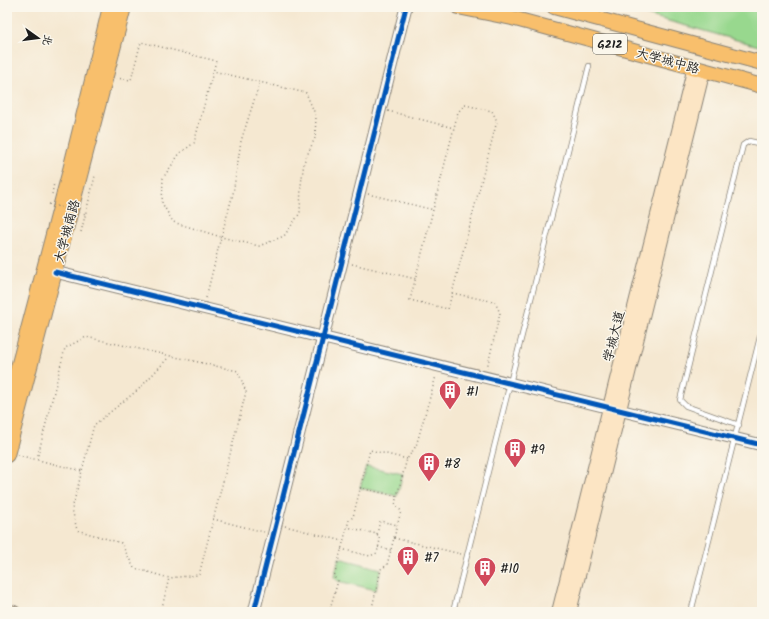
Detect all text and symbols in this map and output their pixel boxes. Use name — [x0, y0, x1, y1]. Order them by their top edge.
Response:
north arrow — [18, 18, 58, 58]
text: 北 — [37, 33, 57, 48]
road number: G212 — [593, 34, 627, 54]
street label: 大学城中路 — [633, 43, 702, 80]
street label: 大学城南路 — [49, 197, 86, 266]
street label: 学城大道 — [598, 309, 631, 364]
building icon: #1 — [437, 378, 463, 411]
place label: #1 — [466, 382, 479, 403]
building icon: #9 — [502, 436, 528, 469]
place label: #9 — [530, 440, 546, 461]
building icon: #8 — [416, 450, 442, 483]
place label: #8 — [444, 454, 461, 475]
building icon: #7 — [395, 544, 421, 577]
place label: #7 — [424, 548, 440, 569]
building icon: #10 — [472, 555, 498, 588]
place label: #10 — [500, 559, 520, 580]

